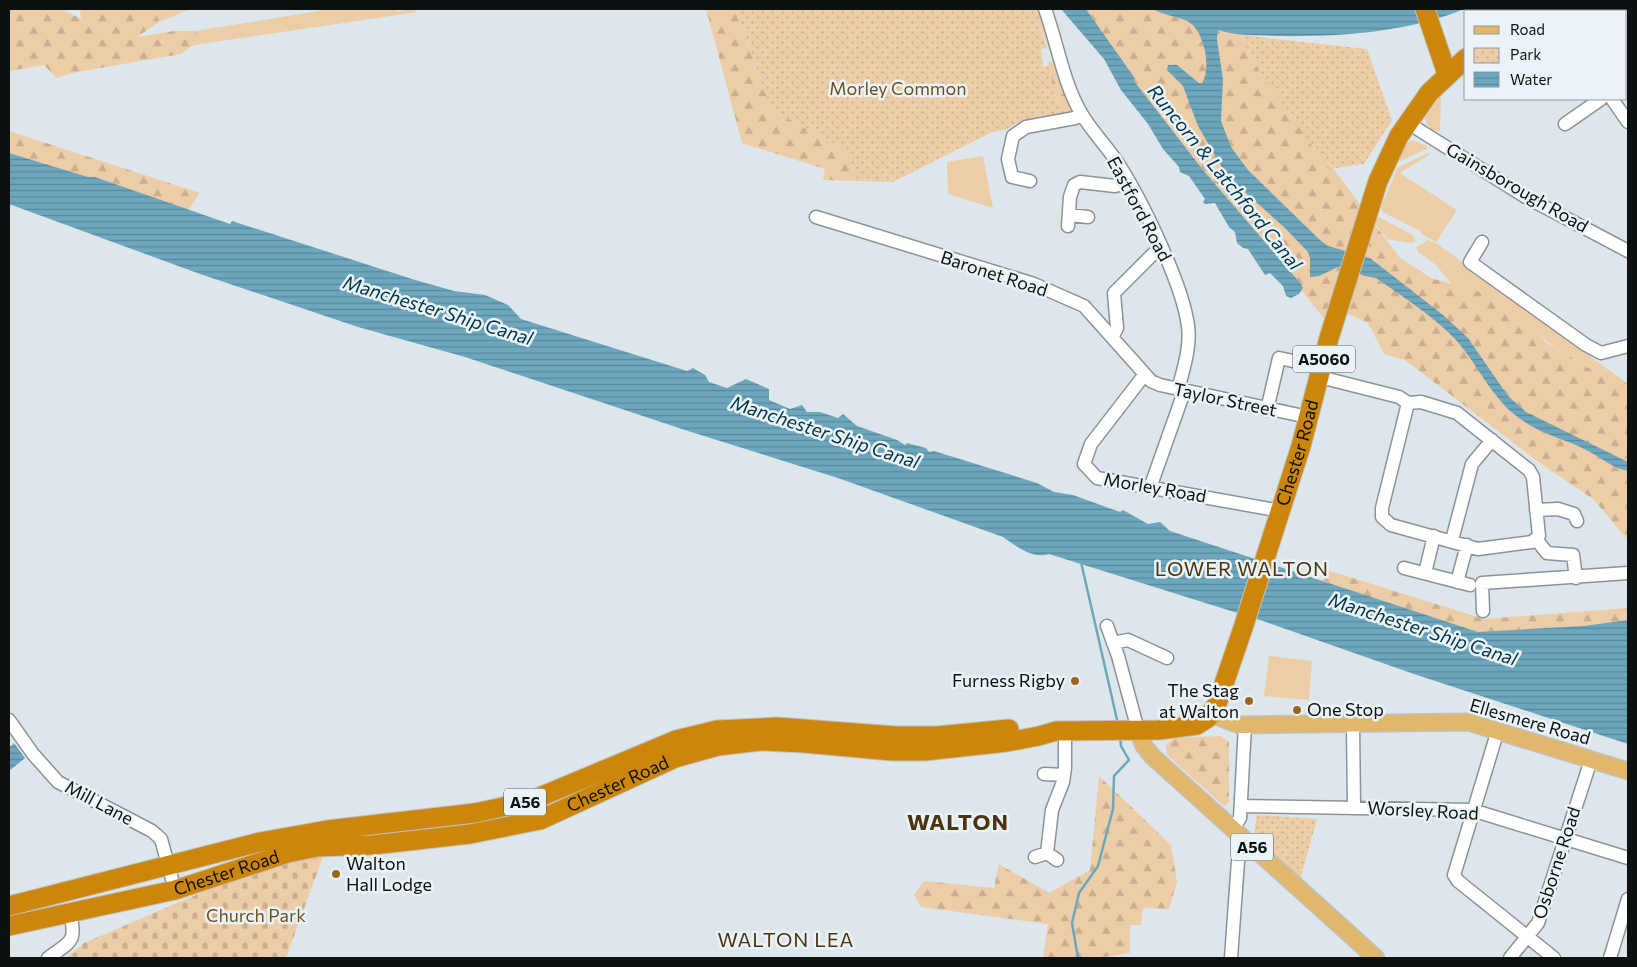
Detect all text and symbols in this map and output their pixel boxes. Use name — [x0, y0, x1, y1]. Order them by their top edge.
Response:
legend — [1464, 10, 1627, 100]
text: Road — [1510, 20, 1545, 38]
text: Park — [1510, 45, 1541, 63]
text: Water — [1510, 70, 1552, 88]
park label: Morley Common — [829, 77, 967, 99]
water label: Runcorn & Latchford Canal — [1143, 79, 1308, 275]
street label: Gainsborough Road — [1443, 138, 1592, 237]
street label: Eastford Road — [1103, 152, 1177, 265]
street label: Baronet Road — [938, 245, 1051, 301]
water label: Manchester Ship Canal — [341, 270, 537, 350]
road number: A5060 — [1293, 346, 1355, 372]
street label: Taylor Street — [1171, 377, 1279, 421]
water label: Manchester Ship Canal — [728, 390, 924, 473]
street label: Chester Road — [1271, 397, 1323, 508]
street label: Morley Road — [1102, 467, 1208, 507]
district label: LOWER WALTON — [1155, 556, 1329, 580]
water label: Manchester Ship Canal — [1326, 587, 1522, 670]
place label: Furness Rigby — [952, 669, 1065, 691]
marker: Furness Rigby — [1069, 675, 1081, 687]
place label: The Stag at Walton — [1159, 679, 1239, 722]
street label: Ellesmere Road — [1467, 693, 1593, 749]
marker: The Stag at Walton — [1243, 695, 1255, 707]
place label: One Stop — [1307, 698, 1384, 720]
marker: One Stop — [1291, 704, 1303, 716]
street label: Chester Road — [563, 750, 672, 816]
street label: Mill Lane — [62, 775, 137, 829]
road number: A56 — [504, 789, 546, 816]
street label: Worsley Road — [1367, 796, 1479, 824]
street label: Osborne Road — [1528, 804, 1585, 922]
district label: WALTON — [907, 808, 1009, 835]
road number: A56 — [1231, 834, 1273, 860]
street label: Chester Road — [171, 845, 282, 900]
place label: Walton Hall Lodge — [346, 852, 432, 895]
marker: Walton Hall Lodge — [330, 868, 342, 880]
park label: Church Park — [206, 904, 306, 926]
district label: WALTON LEA — [718, 927, 854, 951]

